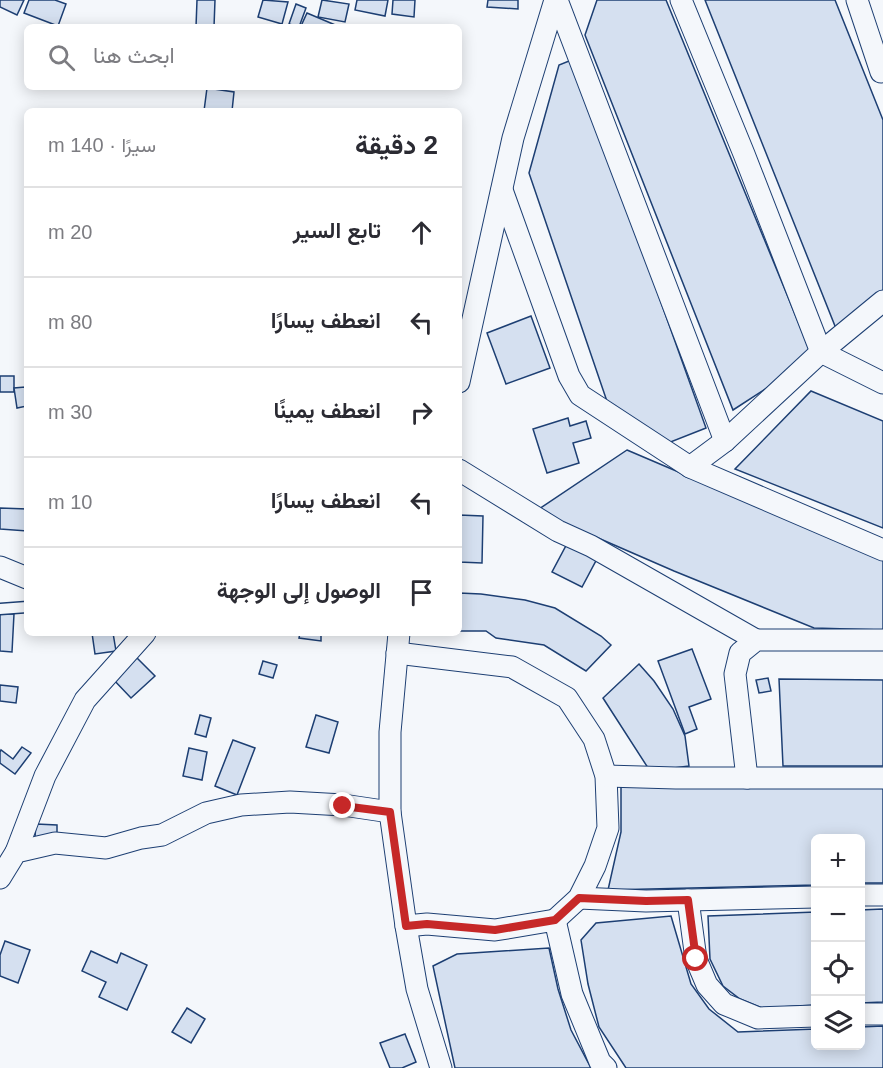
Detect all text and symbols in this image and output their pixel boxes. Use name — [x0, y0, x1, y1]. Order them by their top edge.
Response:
search box — [24, 24, 462, 90]
icon: search — [45, 41, 78, 74]
text: ابحث هنا — [93, 43, 175, 68]
text: 2 دقيقة — [355, 130, 438, 160]
text: سيرًا · 140 m — [48, 134, 156, 156]
icon: ahead — [405, 216, 438, 249]
text: تابع السير — [293, 218, 381, 243]
text: 20 m — [48, 221, 92, 243]
icon: left — [405, 306, 438, 339]
text: انعطف يسارًا — [271, 308, 381, 333]
text: 80 m — [48, 311, 92, 333]
icon: right — [405, 396, 438, 429]
text: انعطف يمينًا — [273, 398, 381, 423]
text: 30 m — [48, 401, 92, 423]
icon: left — [405, 486, 438, 519]
text: انعطف يسارًا — [271, 488, 381, 513]
text: 10 m — [48, 491, 92, 513]
icon: arrive — [405, 576, 438, 609]
text: الوصول إلى الوجهة — [217, 578, 381, 603]
route end — [329, 792, 355, 818]
map controls — [811, 834, 865, 1050]
button: + — [811, 834, 865, 888]
button: − — [811, 888, 865, 942]
button: locate — [811, 942, 865, 996]
route start — [682, 945, 708, 971]
button: layers — [811, 996, 865, 1050]

